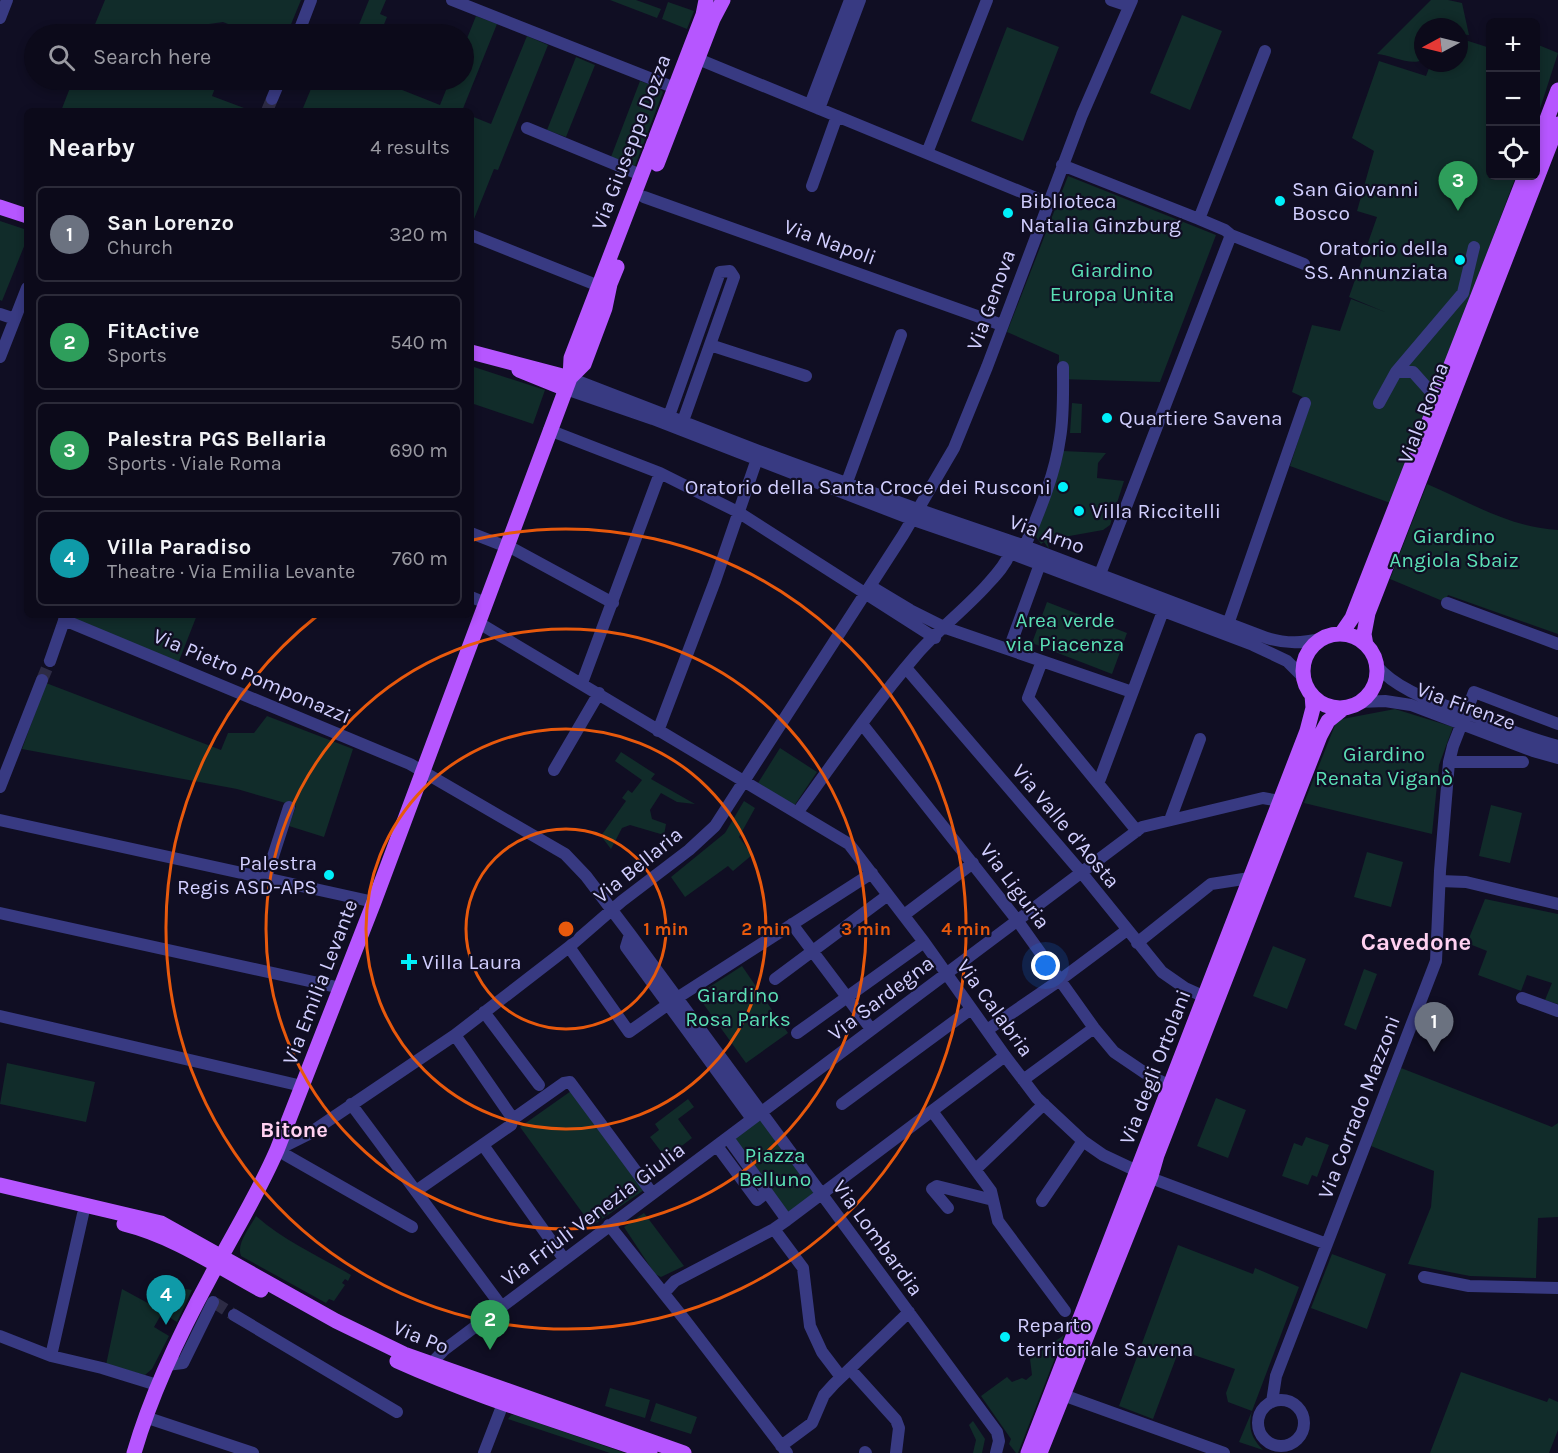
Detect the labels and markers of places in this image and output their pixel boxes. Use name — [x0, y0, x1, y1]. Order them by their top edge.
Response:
pin: 3 — [1438, 162, 1478, 211]
place label: San Giovanni Bosco — [1292, 177, 1419, 225]
place label: Biblioteca Natalia Ginzburg — [1020, 189, 1181, 237]
marker: San Giovanni Bosco — [1273, 194, 1287, 208]
marker: Biblioteca Natalia Ginzburg — [1001, 206, 1015, 220]
place label: Oratorio della SS. Annunziata — [1304, 236, 1448, 284]
marker: Oratorio della SS. Annunziata — [1453, 253, 1467, 267]
place label: Quartiere Savena — [1119, 406, 1283, 430]
marker: Quartiere Savena — [1100, 411, 1114, 425]
place label: Oratorio della Santa Croce dei Rusconi — [685, 475, 1051, 499]
marker: Oratorio della Santa Croce dei Rusconi — [1056, 480, 1070, 494]
place label: Villa Riccitelli — [1091, 499, 1221, 523]
marker: Villa Riccitelli — [1072, 504, 1086, 518]
place label: Palestra Regis ASD-APS — [177, 851, 317, 899]
marker: Palestra Regis ASD-APS — [322, 868, 336, 882]
centre of rings — [556, 919, 576, 939]
place label: Villa Laura — [422, 950, 522, 974]
marker: Villa Laura — [400, 953, 418, 971]
pin: 1 — [1414, 1002, 1454, 1052]
pin: 4 — [146, 1276, 186, 1325]
pin: 2 — [470, 1300, 510, 1350]
place label: Reparto territoriale Savena — [1017, 1313, 1193, 1361]
marker: Reparto territoriale Savena — [998, 1330, 1012, 1344]

